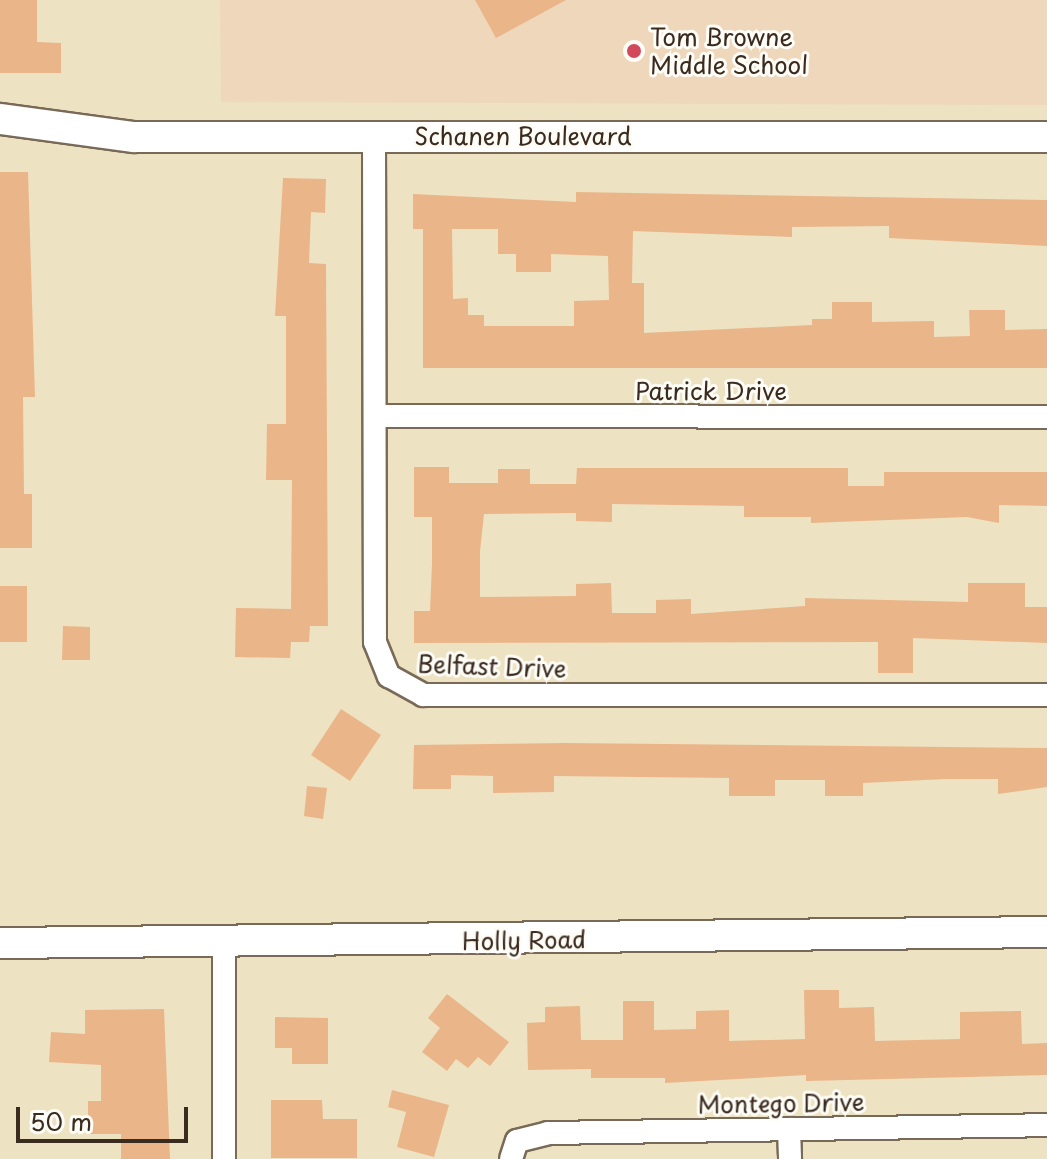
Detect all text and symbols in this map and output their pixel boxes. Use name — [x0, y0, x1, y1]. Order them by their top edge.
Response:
place label: Tom Browne Middle School — [650, 23, 810, 79]
marker: Tom Browne Middle School — [625, 42, 643, 60]
street label: Schanen Boulevard — [414, 122, 632, 150]
street label: Patrick Drive — [635, 377, 787, 405]
street label: Belfast Drive — [417, 649, 567, 683]
street label: Holly Road — [461, 925, 587, 955]
street label: Montego Drive — [696, 1087, 866, 1119]
scale bar — [20, 1091, 192, 1141]
text: 50 m — [30, 1103, 92, 1139]

